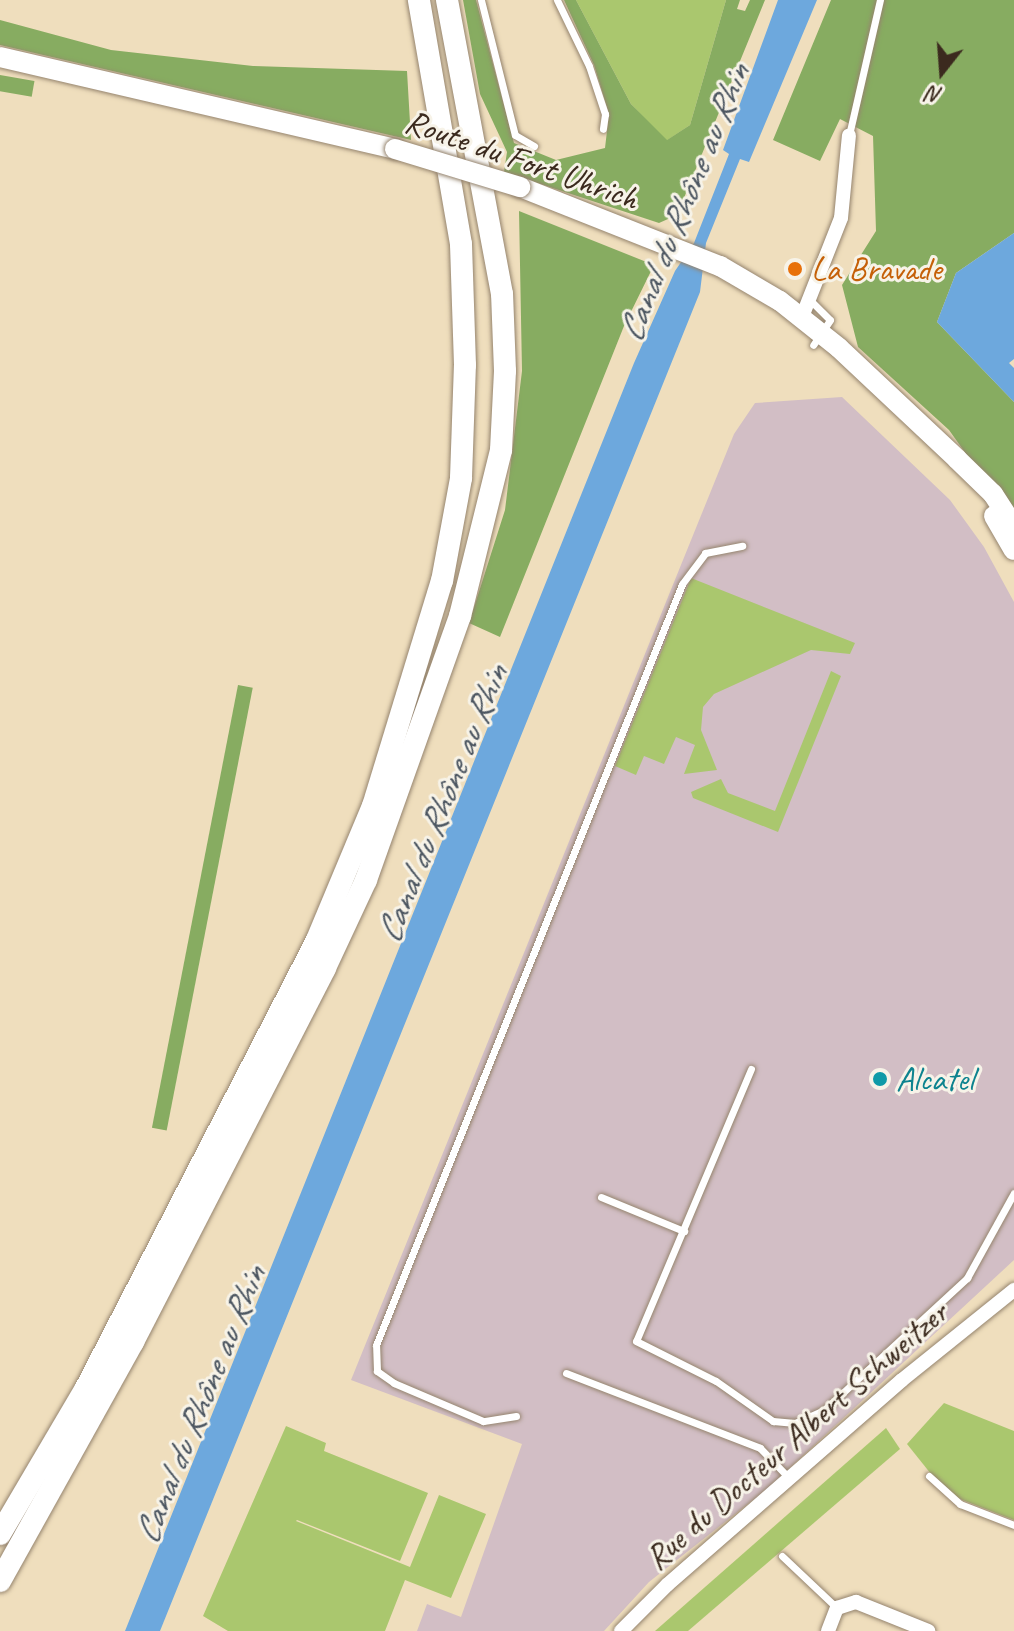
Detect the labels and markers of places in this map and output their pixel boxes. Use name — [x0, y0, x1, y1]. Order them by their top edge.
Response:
place label: La Bravade — [811, 249, 942, 289]
marker: La Bravade — [786, 260, 804, 278]
place label: Alcatel — [896, 1059, 974, 1099]
marker: Alcatel — [871, 1070, 889, 1088]

